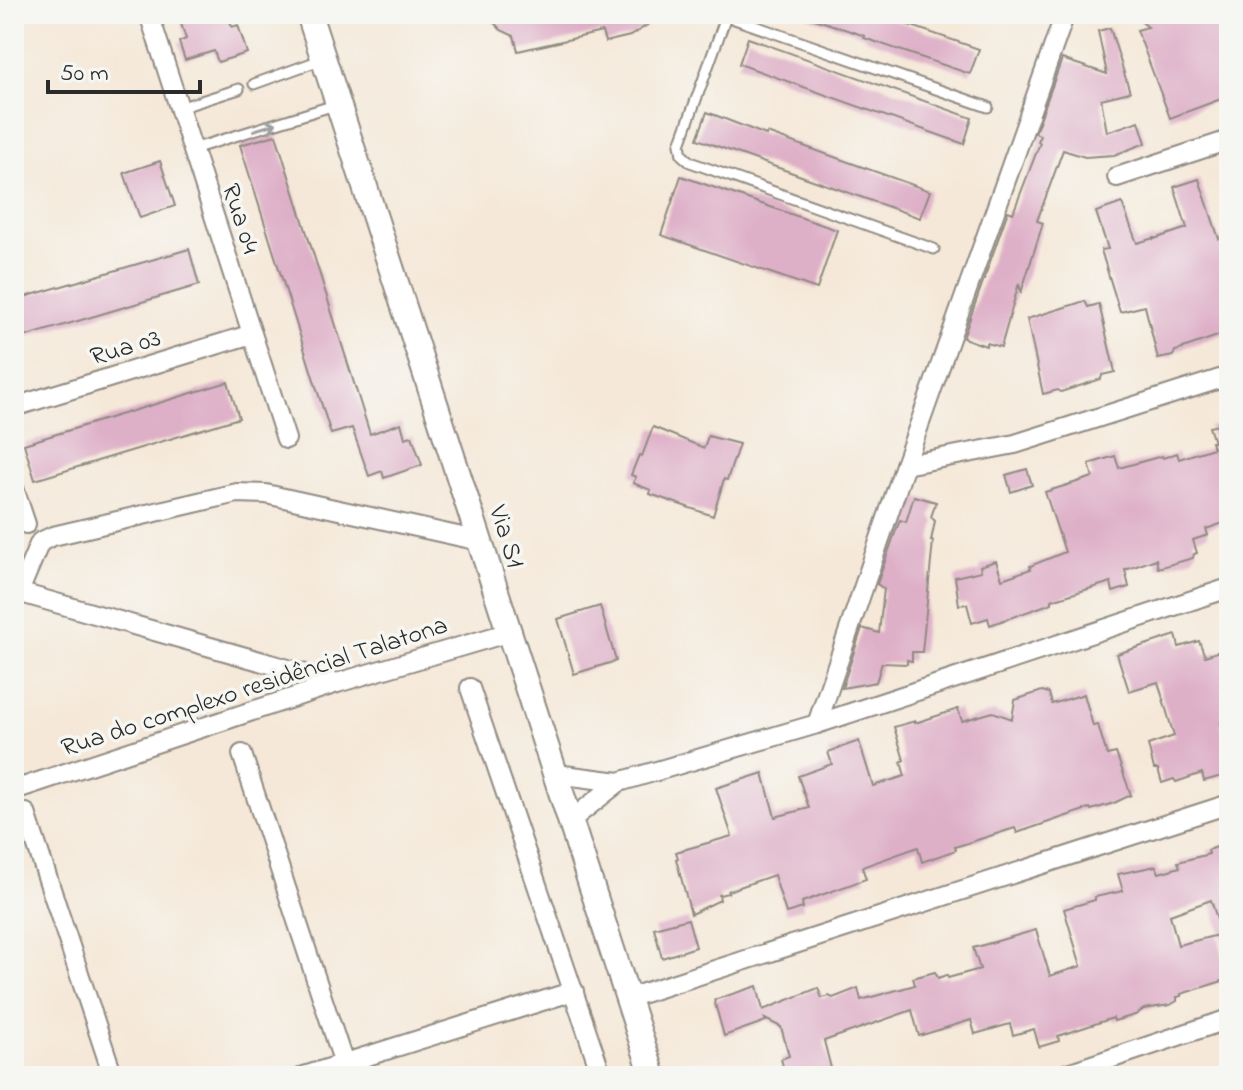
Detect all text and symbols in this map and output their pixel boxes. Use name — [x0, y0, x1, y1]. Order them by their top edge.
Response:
scale bar — [48, 44, 200, 94]
text: 50 m — [60, 57, 109, 92]
one-way arrow — [253, 118, 278, 133]
street label: Rua 04 — [210, 179, 268, 259]
street label: Rua 03 — [86, 320, 166, 378]
street label: Via S1 — [477, 500, 533, 573]
street label: Rua do complexo residêncial Talatona — [57, 607, 453, 768]

